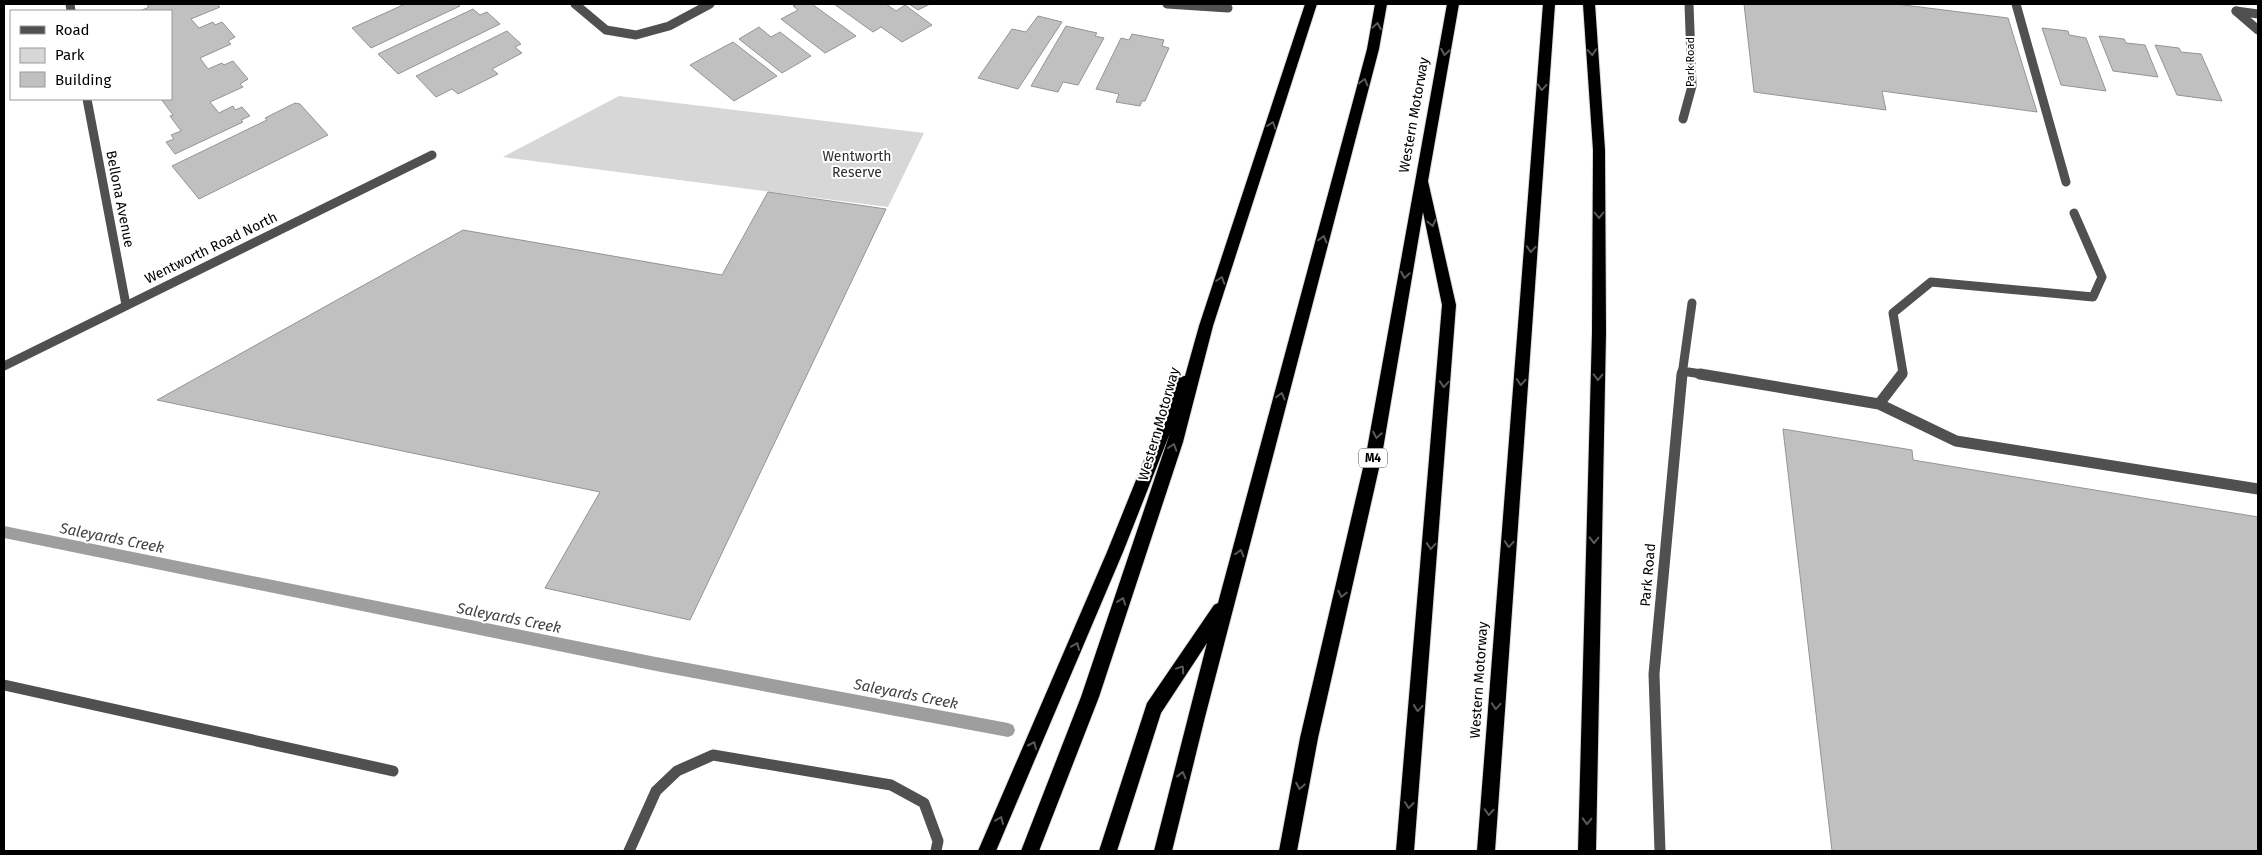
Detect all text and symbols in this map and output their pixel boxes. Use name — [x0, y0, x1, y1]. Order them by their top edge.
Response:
legend — [10, 10, 172, 100]
text: Road — [55, 21, 90, 39]
one-way arrow — [1371, 22, 1381, 31]
street label: Park Road — [1684, 37, 1697, 87]
text: Park — [55, 46, 85, 64]
one-way arrow — [1440, 47, 1450, 56]
one-way arrow — [1586, 49, 1597, 57]
street label: Western Motorway — [1395, 56, 1433, 174]
text: Building — [55, 71, 111, 89]
one-way arrow — [1358, 77, 1369, 86]
one-way arrow — [1537, 83, 1548, 91]
one-way arrow — [1266, 122, 1276, 130]
park label: Wentworth Reserve — [822, 148, 892, 181]
street label: Bellona Avenue — [102, 149, 138, 249]
street label: Wentworth Road North — [142, 209, 280, 287]
one-way arrow — [1594, 211, 1604, 219]
one-way arrow — [1427, 219, 1437, 227]
one-way arrow — [1317, 235, 1327, 243]
one-way arrow — [1525, 246, 1536, 254]
one-way arrow — [1401, 271, 1411, 279]
one-way arrow — [1215, 276, 1225, 284]
street label: Western Motorway — [1135, 365, 1183, 483]
one-way arrow — [1593, 374, 1603, 381]
one-way arrow — [1516, 378, 1527, 386]
one-way arrow — [1438, 380, 1449, 388]
one-way arrow — [1275, 392, 1286, 401]
one-way arrow — [1373, 431, 1383, 439]
one-way arrow — [1168, 443, 1178, 452]
road number: M4 — [1359, 448, 1387, 468]
water label: Saleyards Creek — [57, 519, 166, 557]
one-way arrow — [1589, 536, 1599, 544]
one-way arrow — [1503, 540, 1514, 548]
one-way arrow — [1426, 542, 1437, 550]
street label: Park Road — [1637, 543, 1659, 607]
one-way arrow — [1234, 550, 1244, 558]
one-way arrow — [1337, 589, 1348, 598]
one-way arrow — [1116, 597, 1126, 606]
water label: Saleyards Creek — [454, 599, 563, 637]
street label: Western Motorway — [1466, 621, 1492, 739]
one-way arrow — [1069, 642, 1080, 651]
one-way arrow — [1175, 665, 1184, 675]
water label: Saleyards Creek — [851, 675, 960, 713]
one-way arrow — [1491, 702, 1502, 710]
one-way arrow — [1413, 704, 1424, 712]
one-way arrow — [1026, 741, 1037, 750]
one-way arrow — [1176, 770, 1187, 779]
one-way arrow — [1295, 782, 1306, 791]
one-way arrow — [1404, 801, 1415, 809]
one-way arrow — [1483, 808, 1494, 816]
one-way arrow — [994, 817, 1004, 825]
one-way arrow — [1582, 818, 1592, 825]

